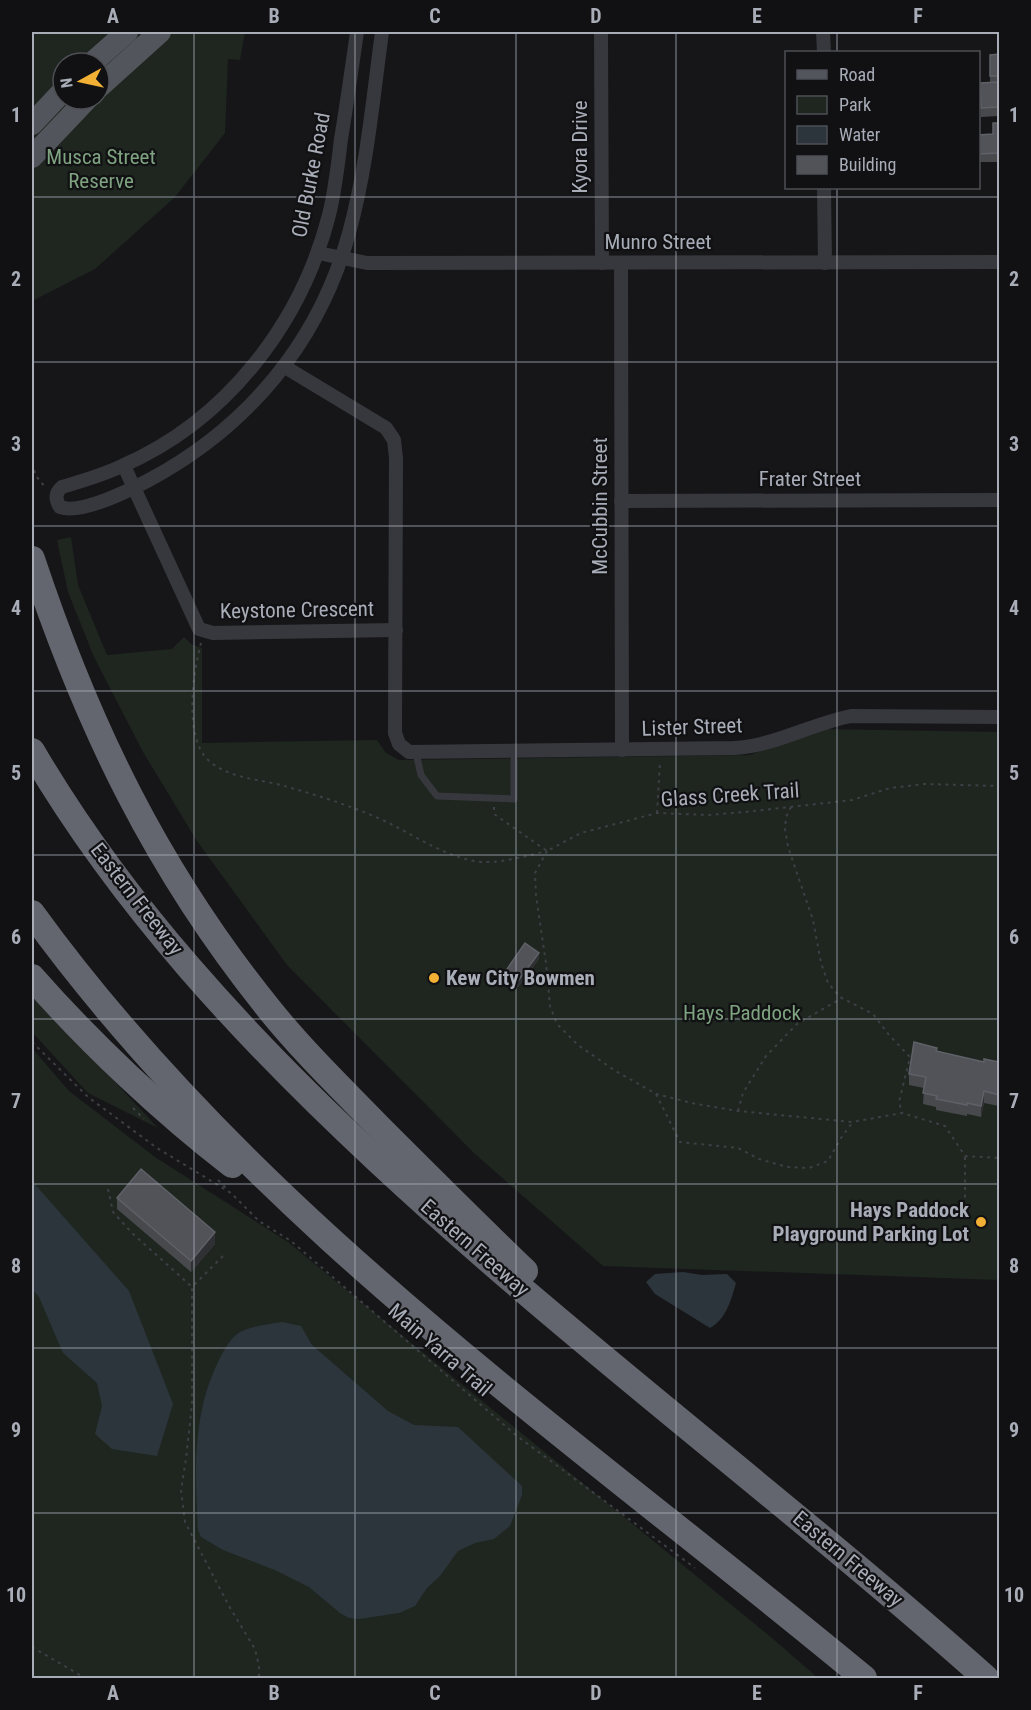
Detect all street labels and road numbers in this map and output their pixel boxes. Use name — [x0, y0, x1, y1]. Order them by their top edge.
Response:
street label: Kyora Drive — [568, 100, 592, 193]
street label: Old Burke Road — [287, 110, 335, 240]
street label: Munro Street — [605, 230, 711, 254]
street label: McCubbin Street — [588, 437, 612, 575]
street label: Frater Street — [759, 467, 861, 491]
street label: Keystone Crescent — [220, 597, 374, 623]
street label: Lister Street — [641, 713, 743, 741]
street label: Glass Creek Trail — [660, 778, 800, 812]
street label: Eastern Freeway — [86, 838, 188, 960]
street label: Eastern Freeway — [416, 1194, 534, 1302]
street label: Main Yarra Trail — [384, 1299, 496, 1401]
street label: Eastern Freeway — [788, 1506, 908, 1612]

